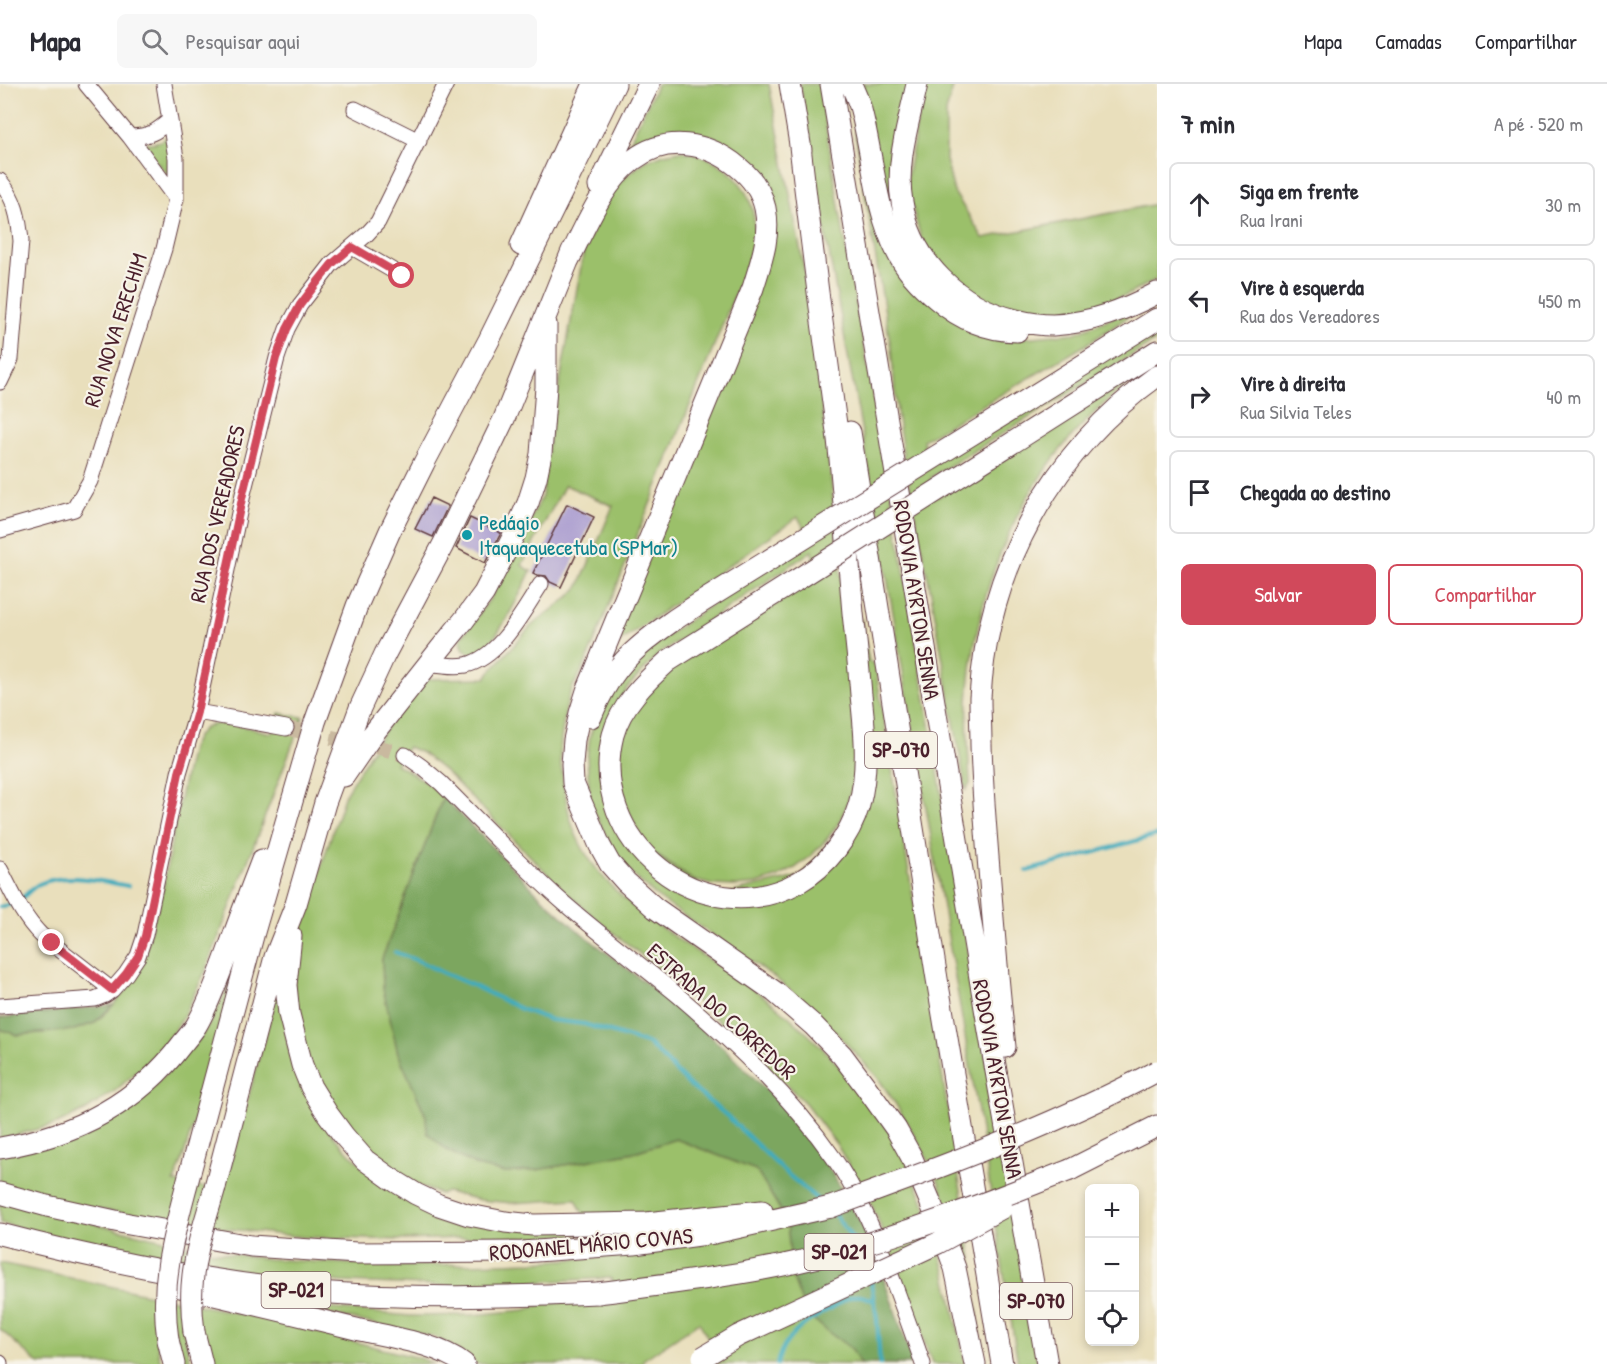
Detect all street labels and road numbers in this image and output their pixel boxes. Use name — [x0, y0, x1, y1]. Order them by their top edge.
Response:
street label: RUA NOVA ERECHIM — [76, 249, 154, 411]
street label: RUA DOS VEREADORES — [182, 423, 252, 605]
street label: RODOVIA AYRTON SENNA — [886, 498, 948, 702]
road number: SP-070 — [865, 732, 937, 768]
street label: ESTRADA DO CORREDOR — [641, 936, 803, 1086]
street label: RODOVIA AYRTON SENNA — [966, 977, 1030, 1181]
street label: RODOANEL MÁRIO COVAS — [488, 1220, 694, 1268]
road number: SP-021 — [804, 1234, 874, 1270]
road number: SP-021 — [262, 1272, 330, 1308]
road number: SP-070 — [1000, 1283, 1072, 1319]

